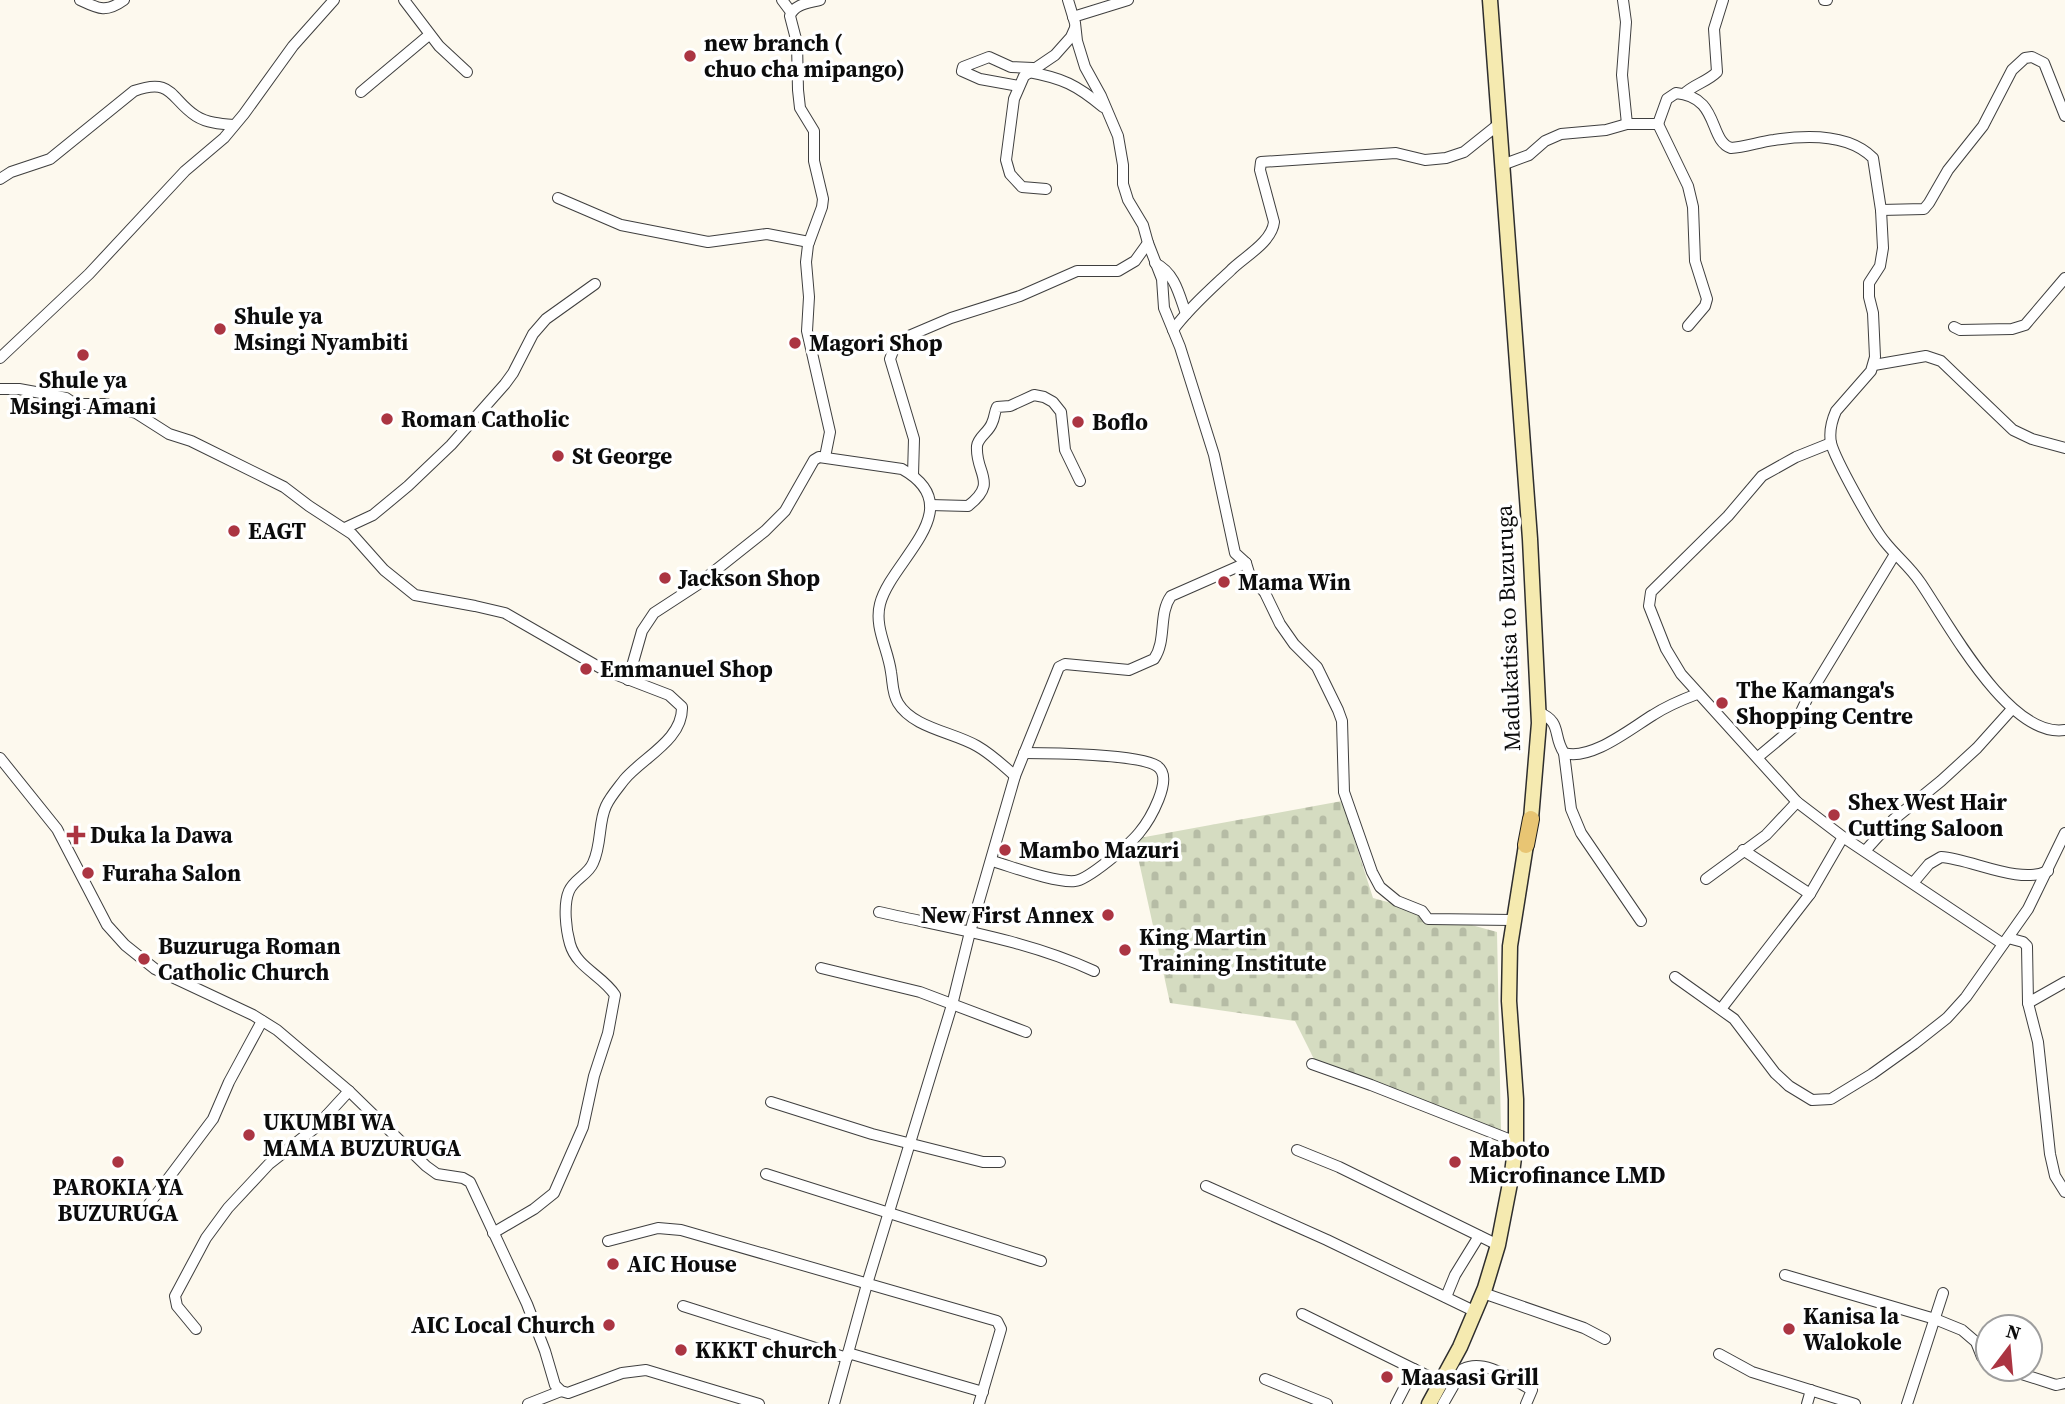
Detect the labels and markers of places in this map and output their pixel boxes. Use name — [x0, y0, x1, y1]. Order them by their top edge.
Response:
place label: new branch ( chuo cha mipango) — [704, 27, 905, 85]
marker: new branch ( chuo cha mipango) — [682, 48, 698, 64]
place label: Shule ya Msingi Nyambiti — [234, 300, 408, 358]
marker: Shule ya Msingi Nyambiti — [212, 321, 228, 337]
place label: Magori Shop — [809, 327, 943, 359]
marker: Magori Shop — [787, 335, 803, 351]
marker: Shule ya Msingi Amani — [75, 347, 91, 363]
place label: Shule ya Msingi Amani — [10, 364, 156, 422]
place label: Roman Catholic — [401, 403, 570, 435]
place label: Boflo — [1092, 406, 1148, 438]
marker: Roman Catholic — [379, 411, 395, 427]
marker: Boflo — [1070, 414, 1086, 430]
place label: St George — [572, 440, 672, 472]
marker: St George — [550, 448, 566, 464]
place label: EAGT — [248, 515, 306, 547]
marker: EAGT — [226, 523, 242, 539]
place label: Jackson Shop — [677, 562, 820, 594]
place label: Mama Win — [1238, 566, 1351, 598]
marker: Jackson Shop — [657, 570, 673, 586]
marker: Mama Win — [1216, 574, 1232, 590]
place label: Emmanuel Shop — [600, 653, 773, 685]
marker: Emmanuel Shop — [578, 661, 594, 677]
place label: The Kamanga's Shopping Centre — [1736, 674, 1913, 732]
marker: The Kamanga's Shopping Centre — [1714, 695, 1730, 711]
place label: Shex West Hair Cutting Saloon — [1848, 786, 2007, 844]
marker: Shex West Hair Cutting Saloon — [1826, 807, 1842, 823]
place label: Duka la Dawa — [90, 819, 234, 851]
marker: Duka la Dawa — [68, 827, 84, 843]
place label: Mambo Mazuri — [1019, 834, 1179, 866]
marker: Mambo Mazuri — [997, 842, 1013, 858]
place label: Furaha Salon — [102, 857, 241, 889]
marker: Furaha Salon — [80, 865, 96, 881]
place label: New First Annex — [921, 899, 1094, 931]
marker: New First Annex — [1100, 907, 1116, 923]
place label: King Martin Training Institute — [1139, 921, 1327, 979]
place label: Buzuruga Roman Catholic Church — [158, 930, 341, 988]
marker: King Martin Training Institute — [1117, 942, 1133, 958]
marker: Buzuruga Roman Catholic Church — [136, 951, 152, 967]
place label: UKUMBI WA MAMA BUZURUGA — [263, 1106, 462, 1164]
marker: UKUMBI WA MAMA BUZURUGA — [241, 1127, 257, 1143]
place label: Maboto Microfinance LMD — [1469, 1133, 1665, 1191]
marker: PAROKIA YA BUZURUGA — [110, 1154, 126, 1170]
marker: Maboto Microfinance LMD — [1447, 1154, 1463, 1170]
place label: PAROKIA YA BUZURUGA — [52, 1171, 184, 1229]
place label: AIC House — [627, 1248, 737, 1280]
marker: AIC House — [605, 1256, 621, 1272]
place label: Kanisa la Walokole — [1803, 1300, 1902, 1358]
place label: AIC Local Church — [411, 1309, 595, 1341]
marker: AIC Local Church — [601, 1317, 617, 1333]
marker: Kanisa la Walokole — [1781, 1321, 1797, 1337]
place label: KKKT church — [695, 1334, 837, 1366]
marker: KKKT church — [673, 1342, 689, 1358]
place label: Maasasi Grill — [1401, 1361, 1539, 1393]
marker: Maasasi Grill — [1379, 1369, 1395, 1385]

